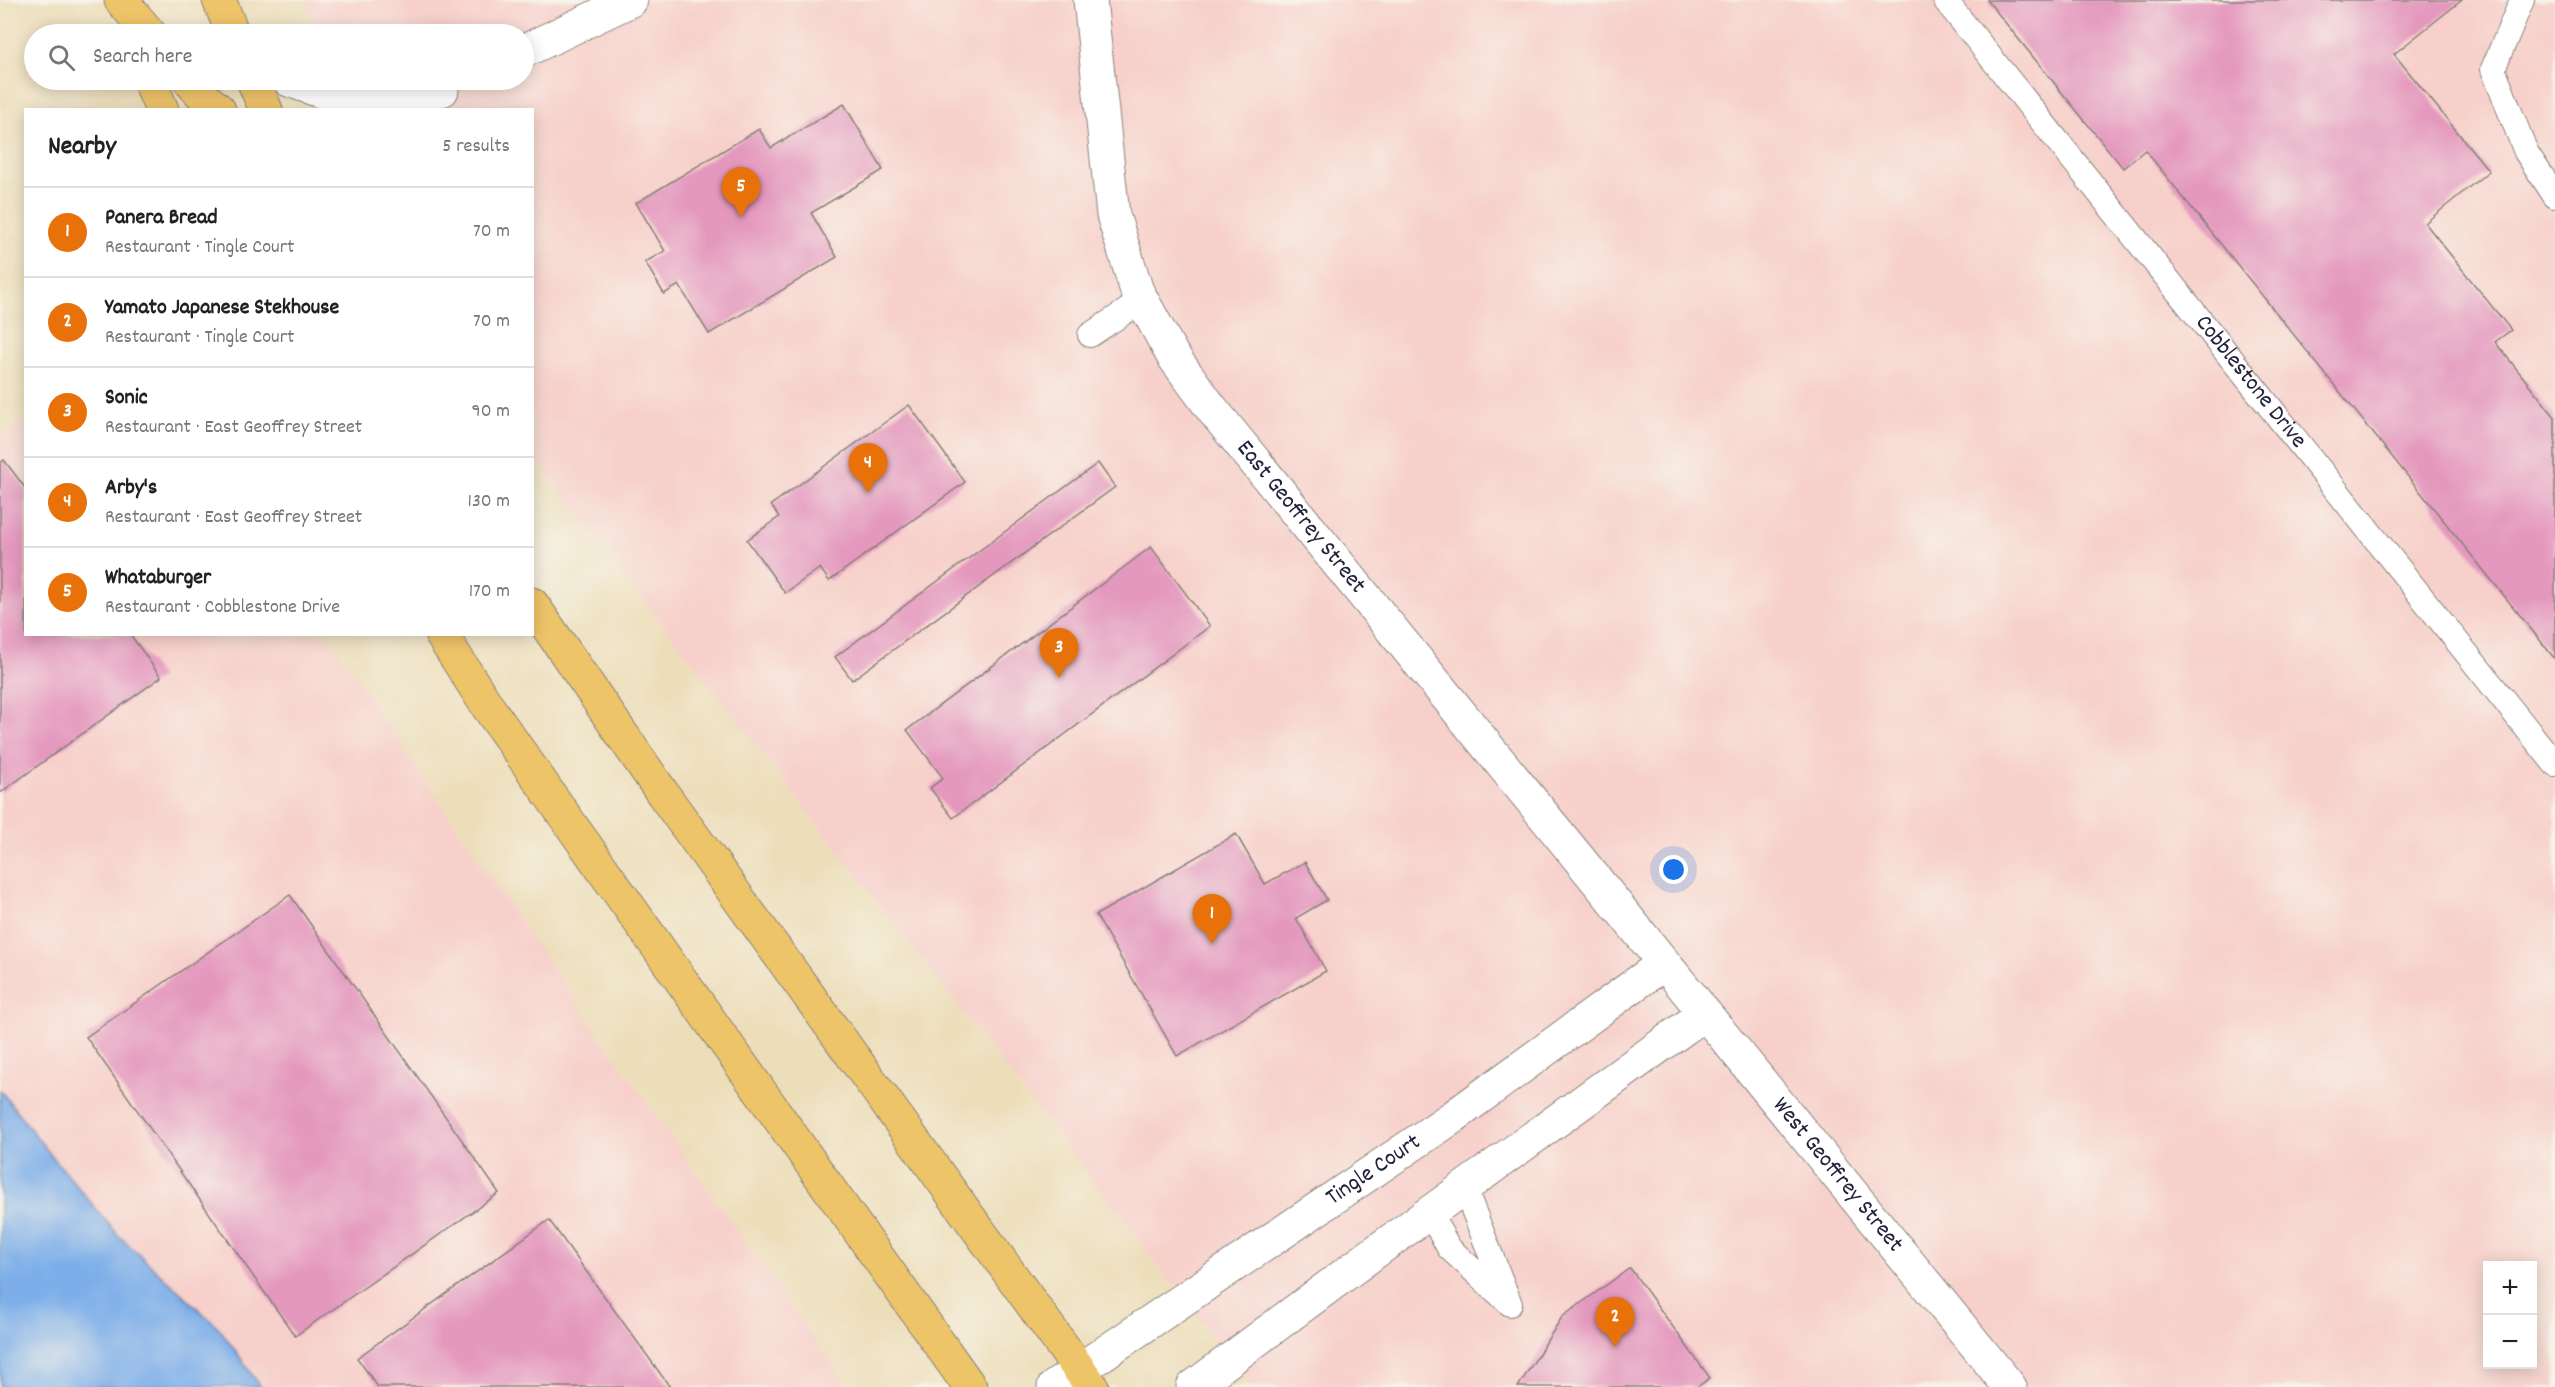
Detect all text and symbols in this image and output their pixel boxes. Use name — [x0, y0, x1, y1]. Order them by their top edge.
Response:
search box — [24, 24, 534, 90]
icon: search — [45, 41, 78, 74]
text: Search here — [93, 42, 192, 73]
text: Nearby — [48, 129, 116, 166]
text: 5 results — [442, 133, 510, 161]
pin: 5 — [722, 168, 760, 217]
text: Panera Bread — [105, 203, 218, 234]
text: 1 — [65, 218, 70, 246]
text: 70 m — [473, 218, 510, 246]
text: Restaurant · Tingle Court — [105, 234, 295, 262]
text: Yamato Japanese Stekhouse — [105, 293, 339, 324]
text: 2 — [63, 308, 72, 336]
text: 70 m — [473, 308, 510, 336]
street label: Cobblestone Drive — [2186, 308, 2314, 456]
text: Restaurant · Tingle Court — [105, 324, 295, 352]
text: Sonic — [105, 383, 148, 414]
text: 3 — [63, 398, 72, 426]
text: 90 m — [472, 398, 510, 426]
text: Restaurant · East Geoffrey Street — [105, 414, 362, 442]
street label: East Geoffrey Street — [1227, 433, 1374, 602]
pin: 4 — [848, 444, 888, 493]
text: Arby's — [105, 473, 157, 504]
text: 4 — [63, 488, 72, 516]
text: 130 m — [468, 488, 510, 516]
text: Restaurant · East Geoffrey Street — [105, 504, 362, 532]
text: Whataburger — [105, 563, 211, 594]
text: 5 — [63, 578, 72, 606]
text: 170 m — [469, 578, 510, 606]
text: Restaurant · Cobblestone Drive — [105, 594, 340, 622]
pin: 3 — [1040, 628, 1078, 678]
your location — [1659, 855, 1688, 884]
pin: 1 — [1192, 894, 1232, 944]
street label: West Geoffrey Street — [1764, 1090, 1911, 1260]
street label: Tingle Court — [1319, 1126, 1428, 1215]
map controls — [2483, 1261, 2537, 1369]
button: + — [2483, 1261, 2537, 1315]
pin: 2 — [1596, 1298, 1634, 1347]
button: − — [2483, 1315, 2537, 1369]

